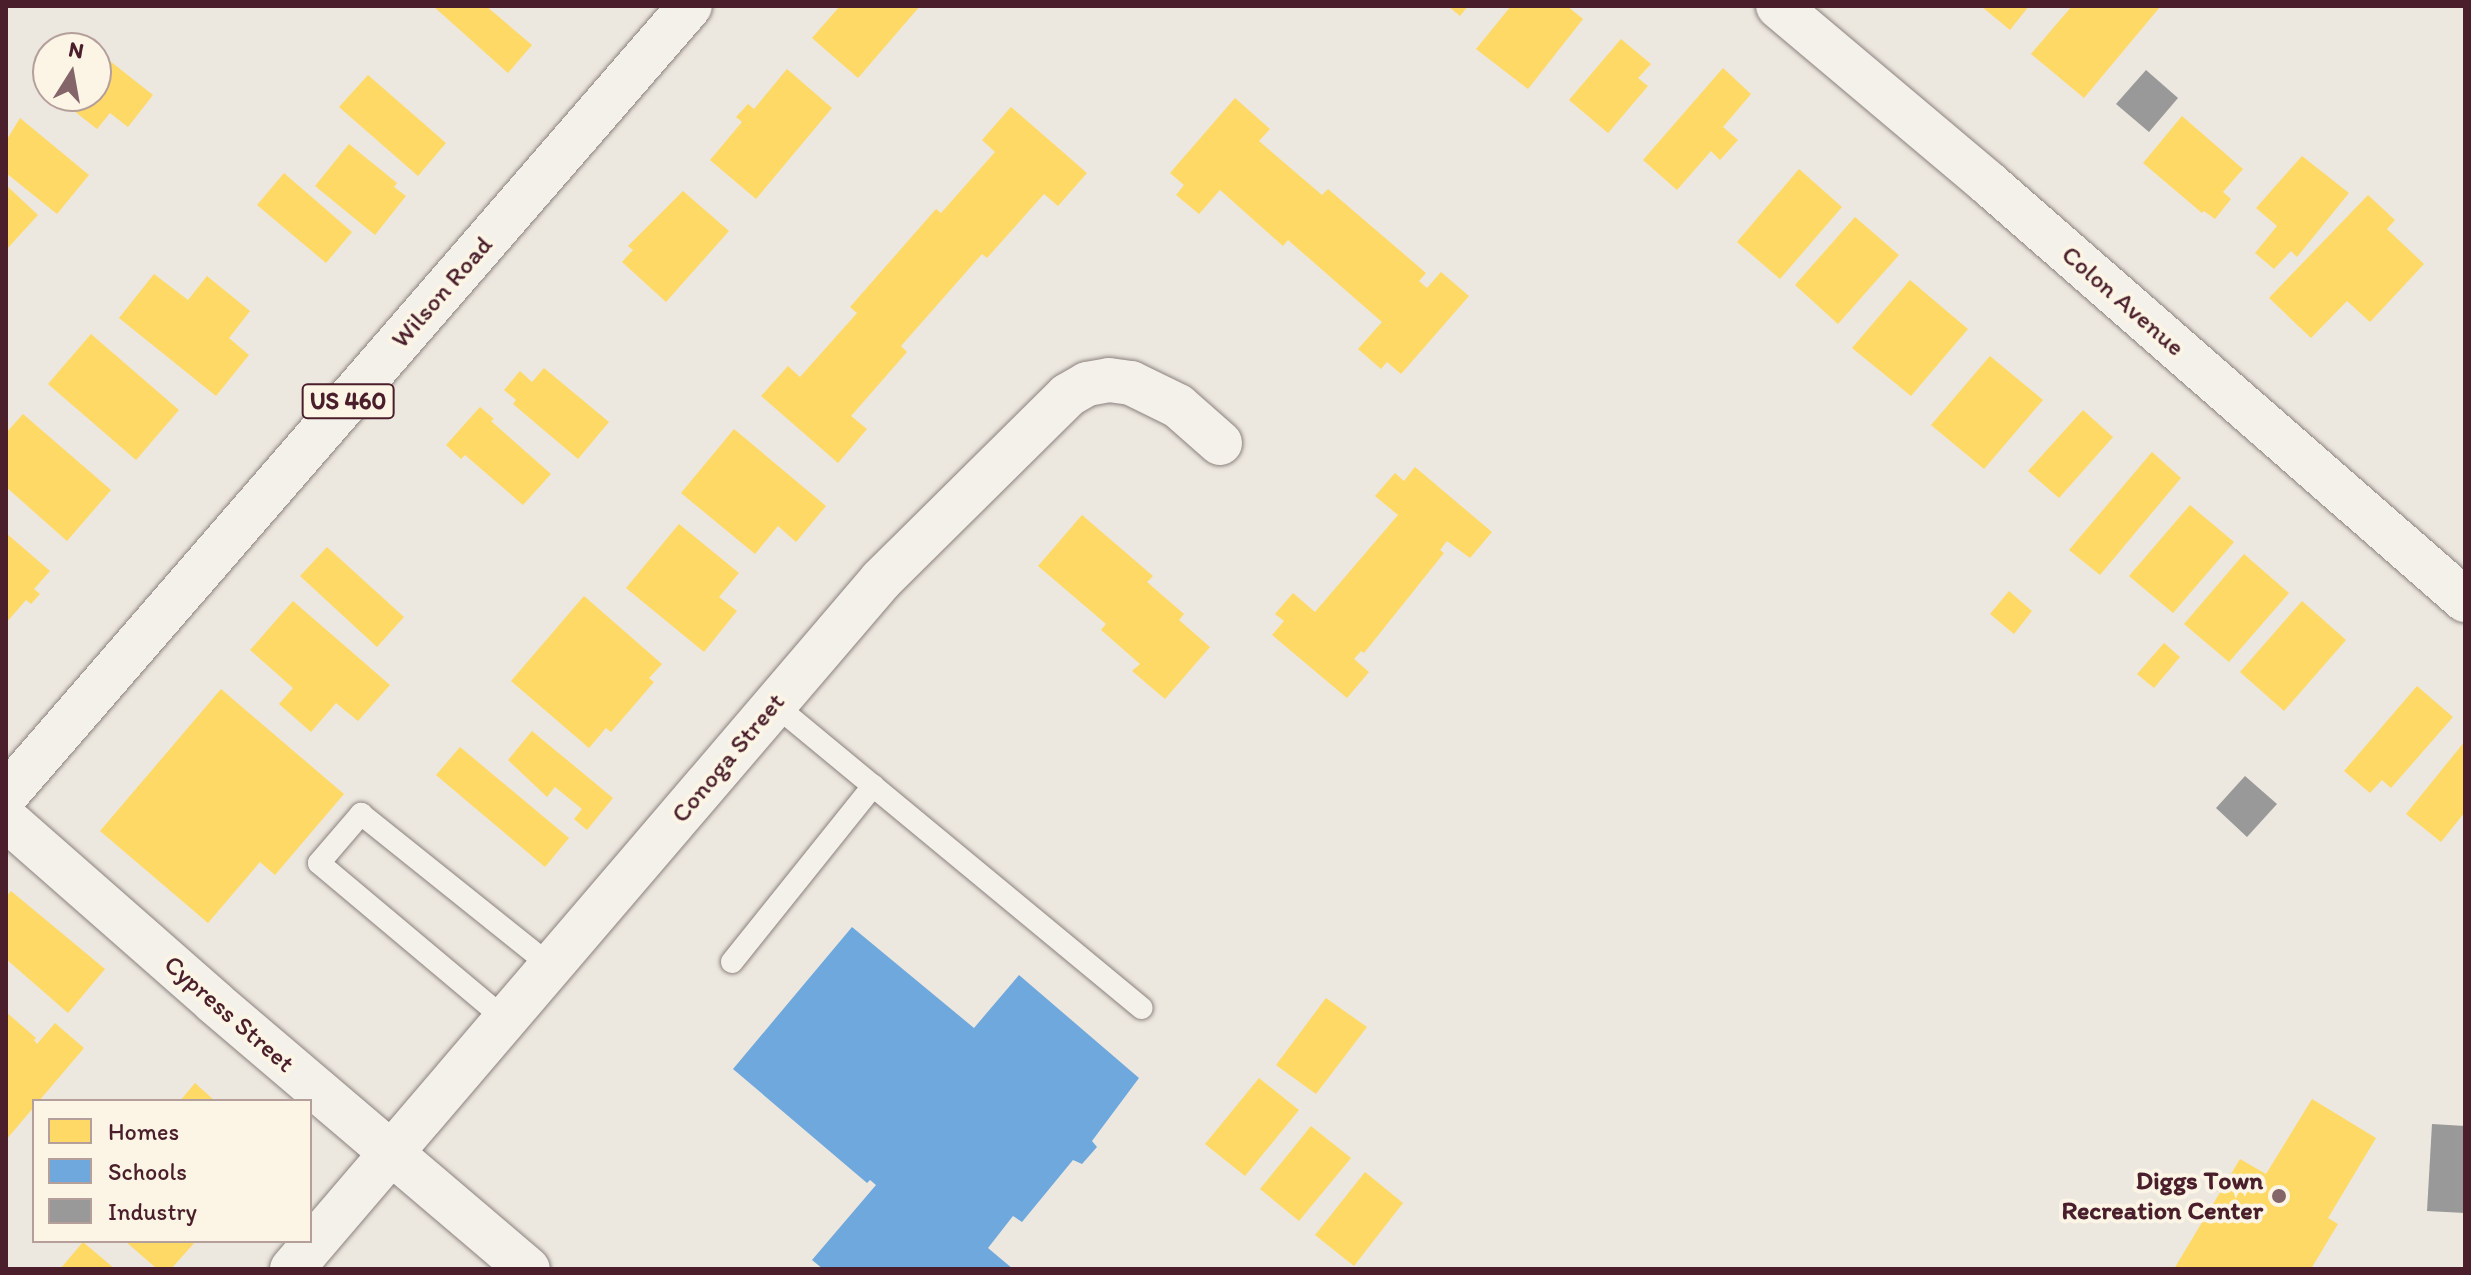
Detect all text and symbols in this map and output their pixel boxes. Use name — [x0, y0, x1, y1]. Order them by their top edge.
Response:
north arrow — [32, 32, 112, 112]
text: N — [66, 35, 86, 65]
street label: Wilson Road — [385, 230, 499, 354]
street label: Colon Avenue — [2056, 239, 2190, 363]
road number: US 460 — [300, 381, 396, 421]
street label: Conoga Street — [665, 687, 791, 829]
street label: Cypress Street — [158, 949, 300, 1079]
legend — [32, 1099, 312, 1243]
text: Homes — [108, 1117, 179, 1146]
text: Schools — [108, 1157, 187, 1186]
place label: Diggs Town Recreation Center — [2061, 1165, 2263, 1226]
marker: Diggs Town Recreation Center — [2270, 1187, 2288, 1205]
text: Industry — [108, 1197, 197, 1226]

